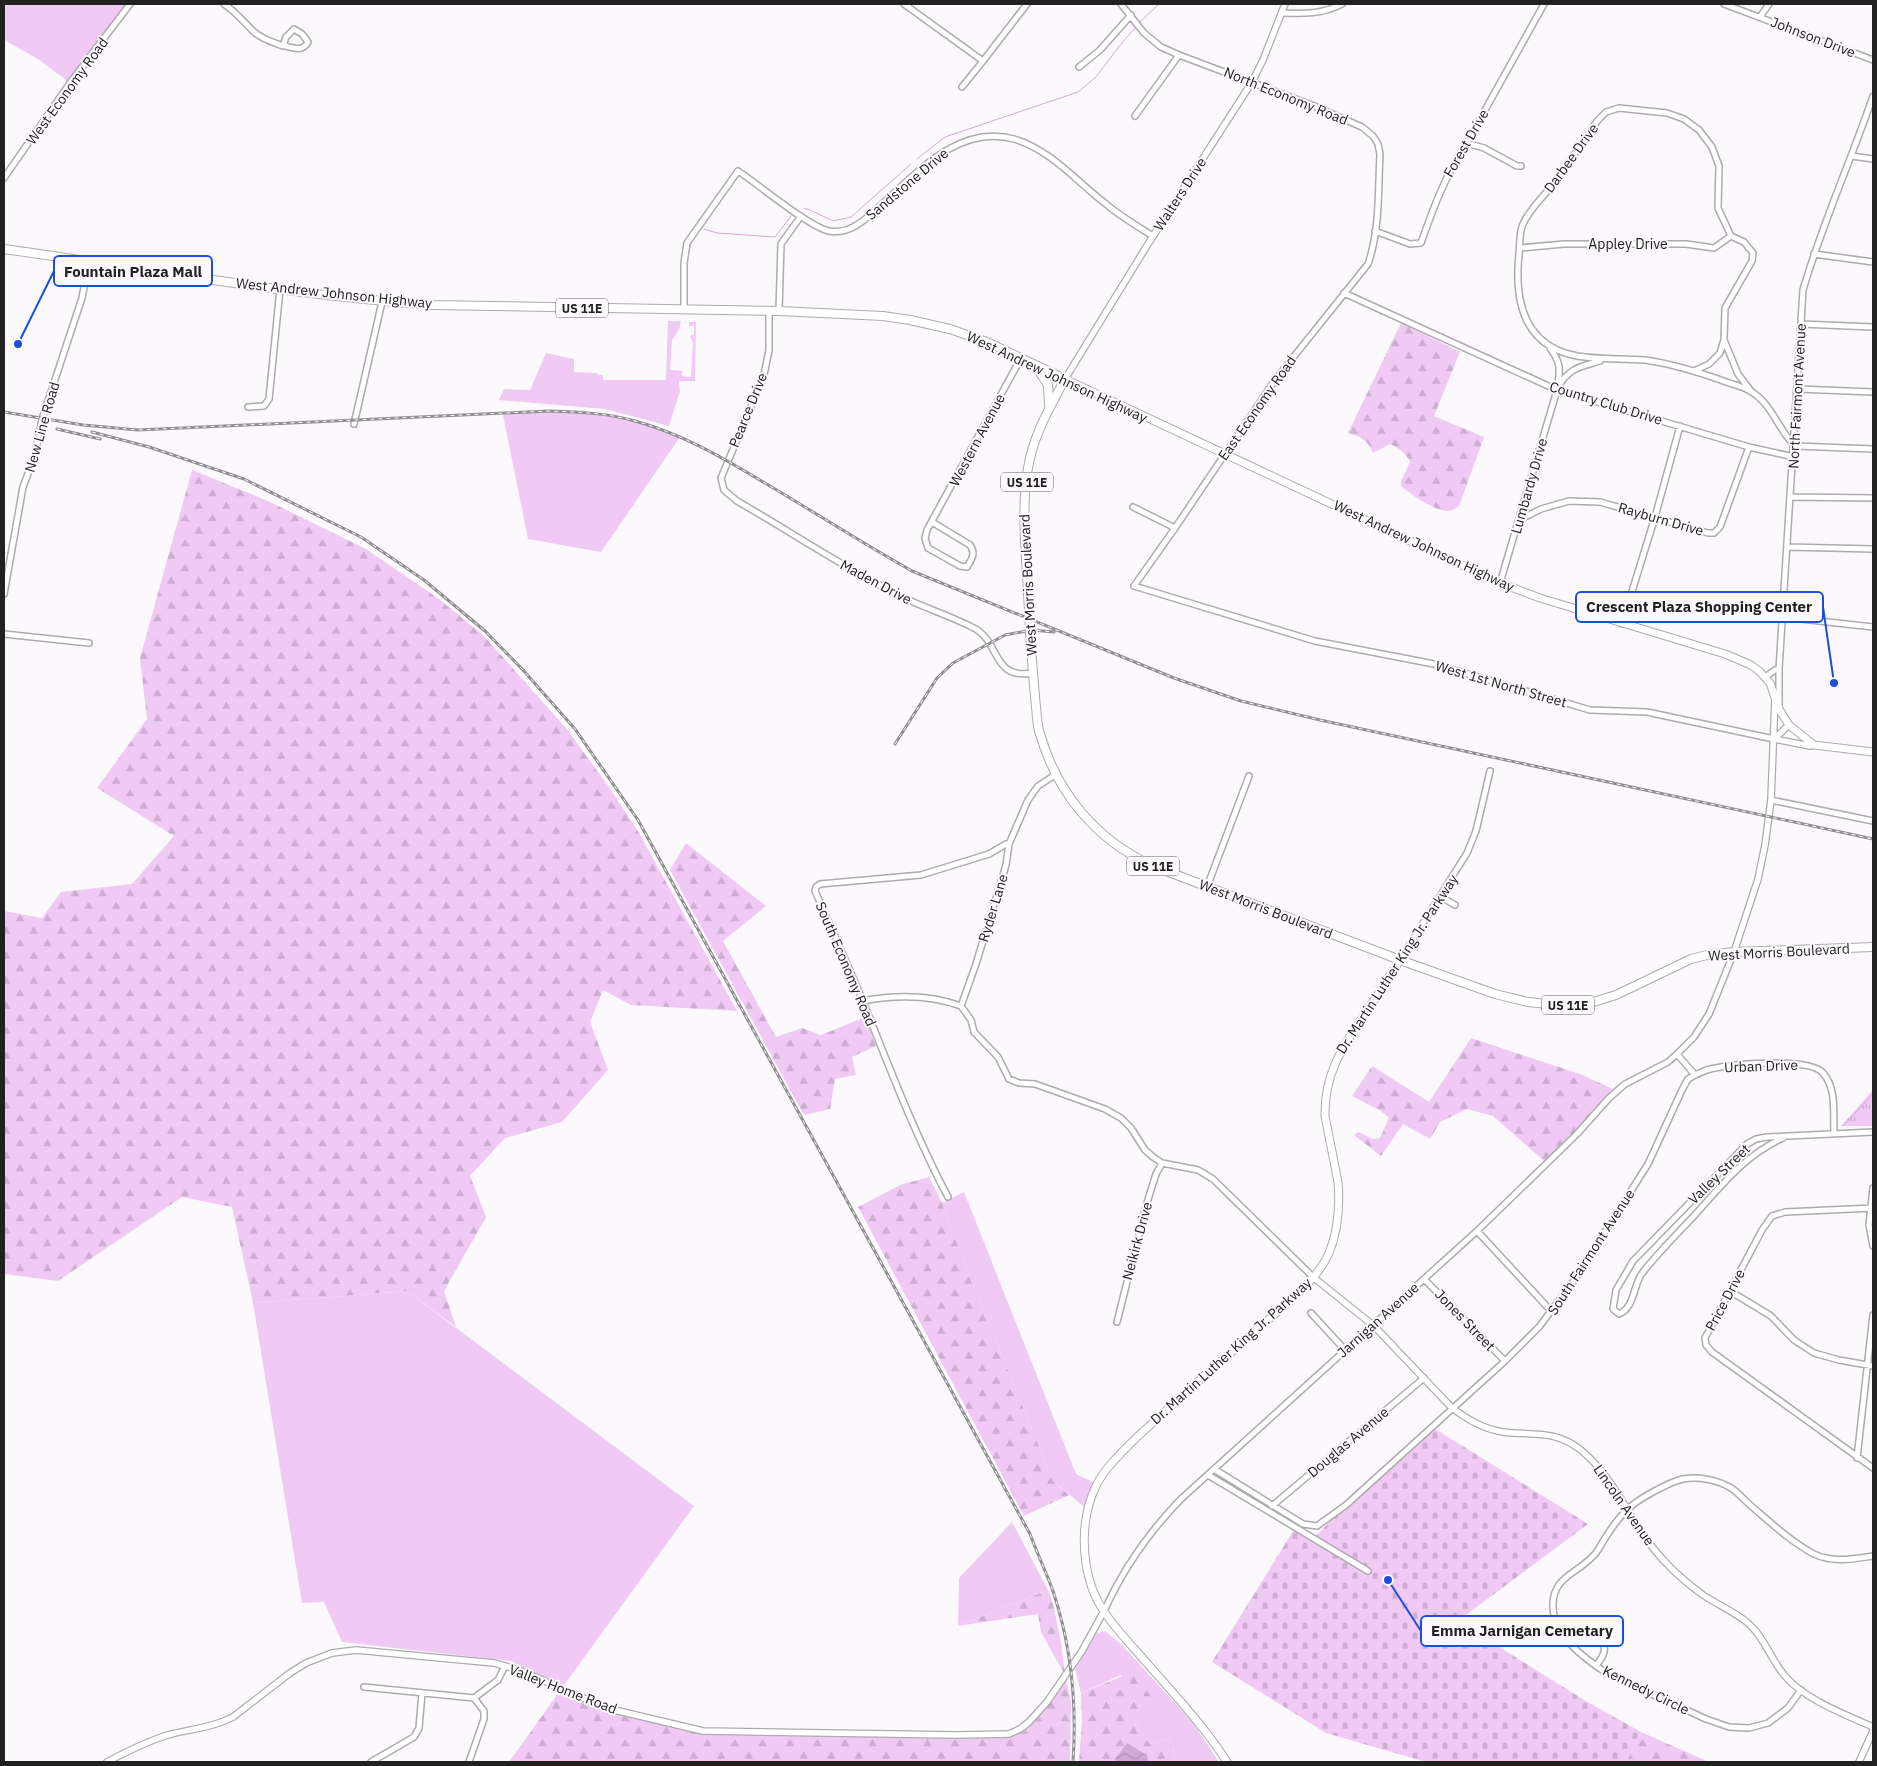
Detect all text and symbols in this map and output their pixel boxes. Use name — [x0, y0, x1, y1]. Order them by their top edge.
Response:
street label: Johnson Drive — [1768, 13, 1858, 62]
street label: West Economy Road — [22, 34, 112, 148]
street label: North Economy Road — [1221, 63, 1351, 129]
street label: Forest Drive — [1439, 106, 1493, 180]
street label: Darbee Drive — [1540, 120, 1602, 196]
street label: Sandstone Drive — [862, 144, 952, 224]
street label: Walters Drive — [1150, 154, 1211, 234]
street label: Appley Drive — [1588, 235, 1668, 253]
callout: Fountain Plaza Mall — [54, 256, 212, 286]
text: Fountain Plaza Mall — [64, 262, 203, 281]
street label: West Andrew Johnson Highway — [235, 274, 433, 312]
road number: US 11E — [556, 298, 608, 318]
street label: North Fairmont Avenue — [1784, 323, 1810, 469]
street label: West Andrew Johnson Highway — [964, 327, 1150, 427]
street label: East Economy Road — [1214, 352, 1300, 464]
street label: Pearce Drive — [725, 370, 771, 450]
street label: Country Club Drive — [1547, 377, 1665, 429]
street label: New Line Road — [21, 380, 63, 474]
street label: Western Avenue — [945, 390, 1009, 489]
street label: Lumbardy Drive — [1507, 436, 1551, 536]
road number: US 11E — [1001, 472, 1053, 492]
street label: West Andrew Johnson Highway — [1331, 496, 1517, 596]
street label: Rayburn Drive — [1616, 498, 1706, 540]
street label: West Morris Boulevard — [1015, 514, 1041, 656]
street label: Maden Drive — [837, 556, 915, 608]
callout: Crescent Plaza Shopping Center — [1576, 592, 1823, 622]
text: Crescent Plaza Shopping Center — [1586, 597, 1812, 616]
street label: West 1st North Street — [1433, 657, 1569, 711]
road number: US 11E — [1127, 856, 1179, 876]
street label: Dr. Martin Luther King Jr. Parkway — [1332, 871, 1462, 1057]
street label: Ryder Lane — [974, 872, 1012, 944]
street label: West Morris Boulevard — [1197, 875, 1335, 943]
street label: South Economy Road — [812, 899, 880, 1029]
street label: West Morris Boulevard — [1708, 939, 1850, 965]
road number: US 11E — [1542, 996, 1594, 1014]
street label: Urban Drive — [1724, 1056, 1799, 1076]
street label: Valley Street — [1684, 1140, 1754, 1208]
street label: South Fairmont Avenue — [1544, 1185, 1639, 1318]
street label: Neikirk Drive — [1118, 1200, 1156, 1282]
street label: Price Drive — [1701, 1266, 1749, 1334]
street label: Dr. Martin Luther King Jr. Parkway — [1147, 1274, 1315, 1428]
street label: Jarnigan Avenue — [1333, 1278, 1423, 1361]
street label: Jones Street — [1431, 1285, 1499, 1355]
street label: Douglas Avenue — [1304, 1403, 1393, 1481]
street label: Lincoln Avenue — [1589, 1461, 1659, 1549]
callout: Emma Jarnigan Cemetary — [1421, 1616, 1623, 1646]
text: Emma Jarnigan Cemetary — [1431, 1621, 1613, 1640]
street label: Valley Home Road — [506, 1660, 620, 1718]
street label: Kennedy Circle — [1600, 1661, 1692, 1719]

